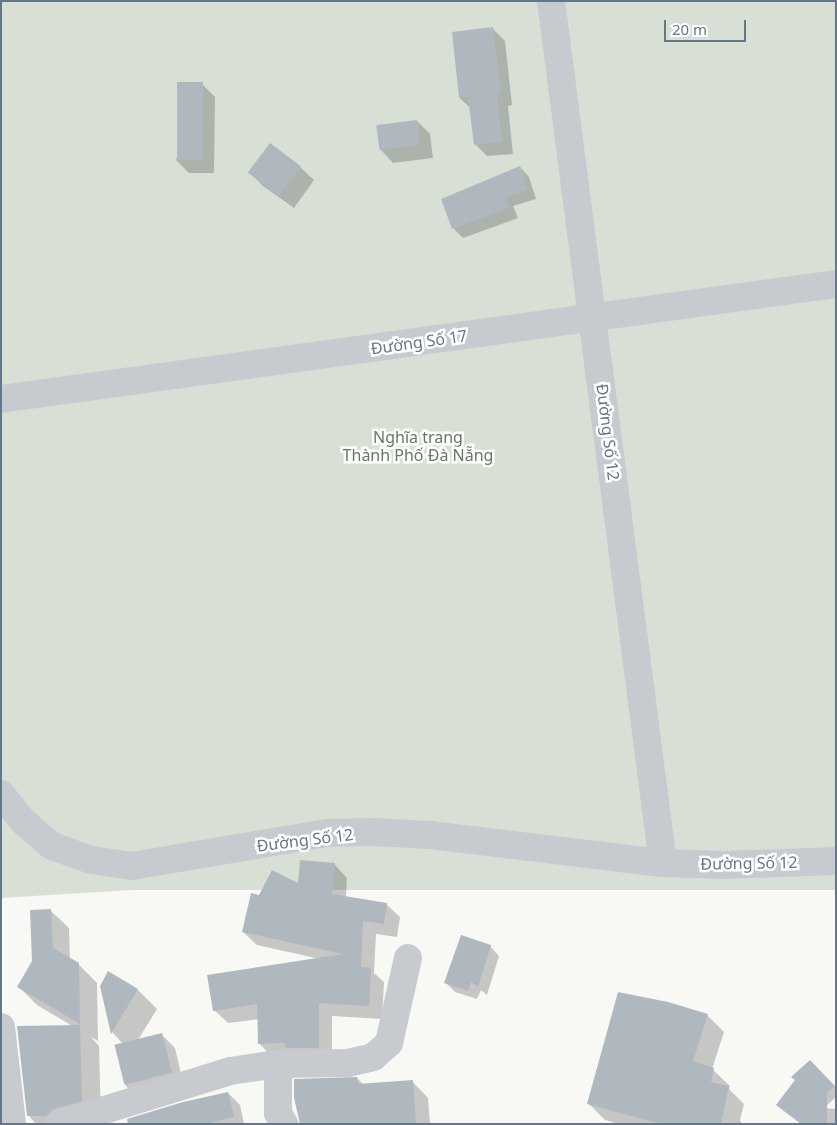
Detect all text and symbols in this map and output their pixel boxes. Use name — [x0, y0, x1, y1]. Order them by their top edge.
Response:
scale bar — [667, 10, 750, 42]
text: 20 m — [672, 19, 707, 39]
street label: Đường Số 17 — [370, 326, 468, 358]
street label: Đường Số 12 — [593, 383, 623, 481]
park label: Nghĩa trang Thành Phố Đà Nẵng — [343, 427, 493, 465]
street label: Đường Số 12 — [256, 825, 354, 855]
street label: Đường Số 12 — [700, 853, 798, 873]

